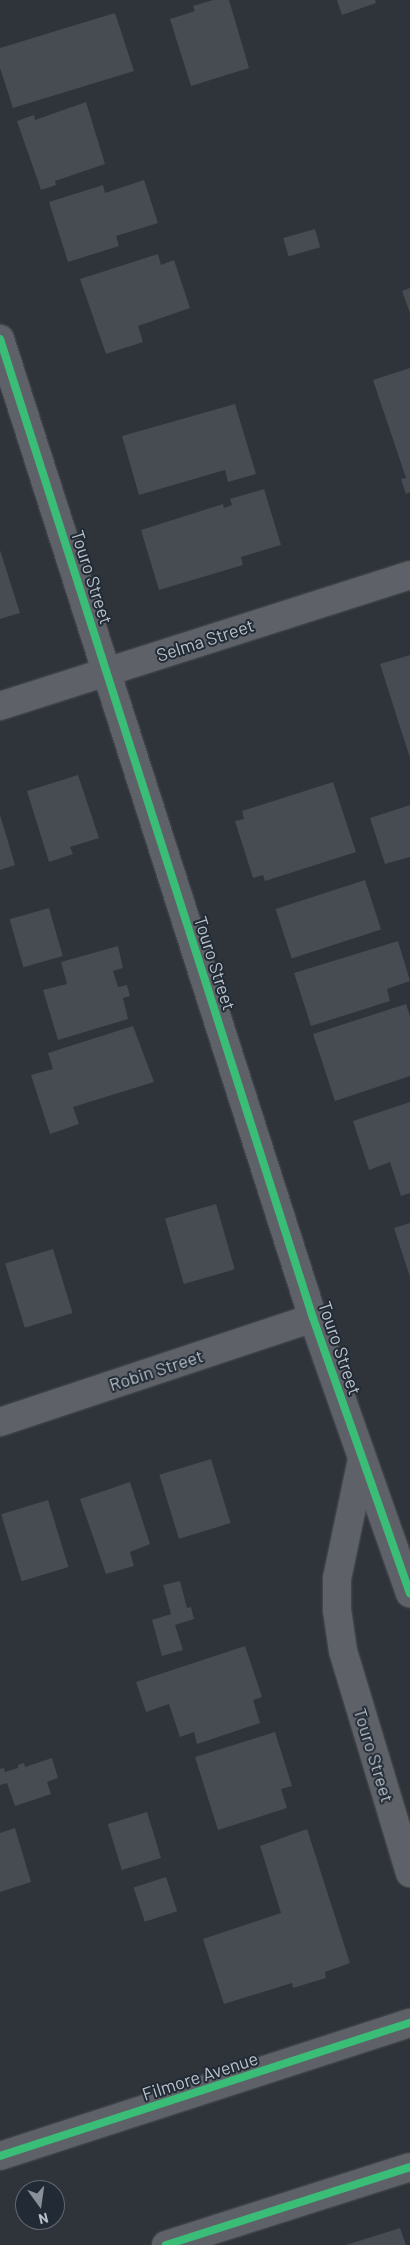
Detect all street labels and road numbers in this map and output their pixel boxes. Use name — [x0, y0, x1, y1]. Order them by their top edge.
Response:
street label: Touro Street — [67, 527, 117, 627]
street label: Selma Street — [154, 614, 256, 666]
street label: Touro Street — [190, 913, 240, 1013]
street label: Touro Street — [314, 1298, 366, 1398]
street label: Robin Street — [106, 1345, 206, 1395]
street label: Touro Street — [349, 1705, 399, 1805]
street label: Filmore Avenue — [139, 2047, 261, 2105]

